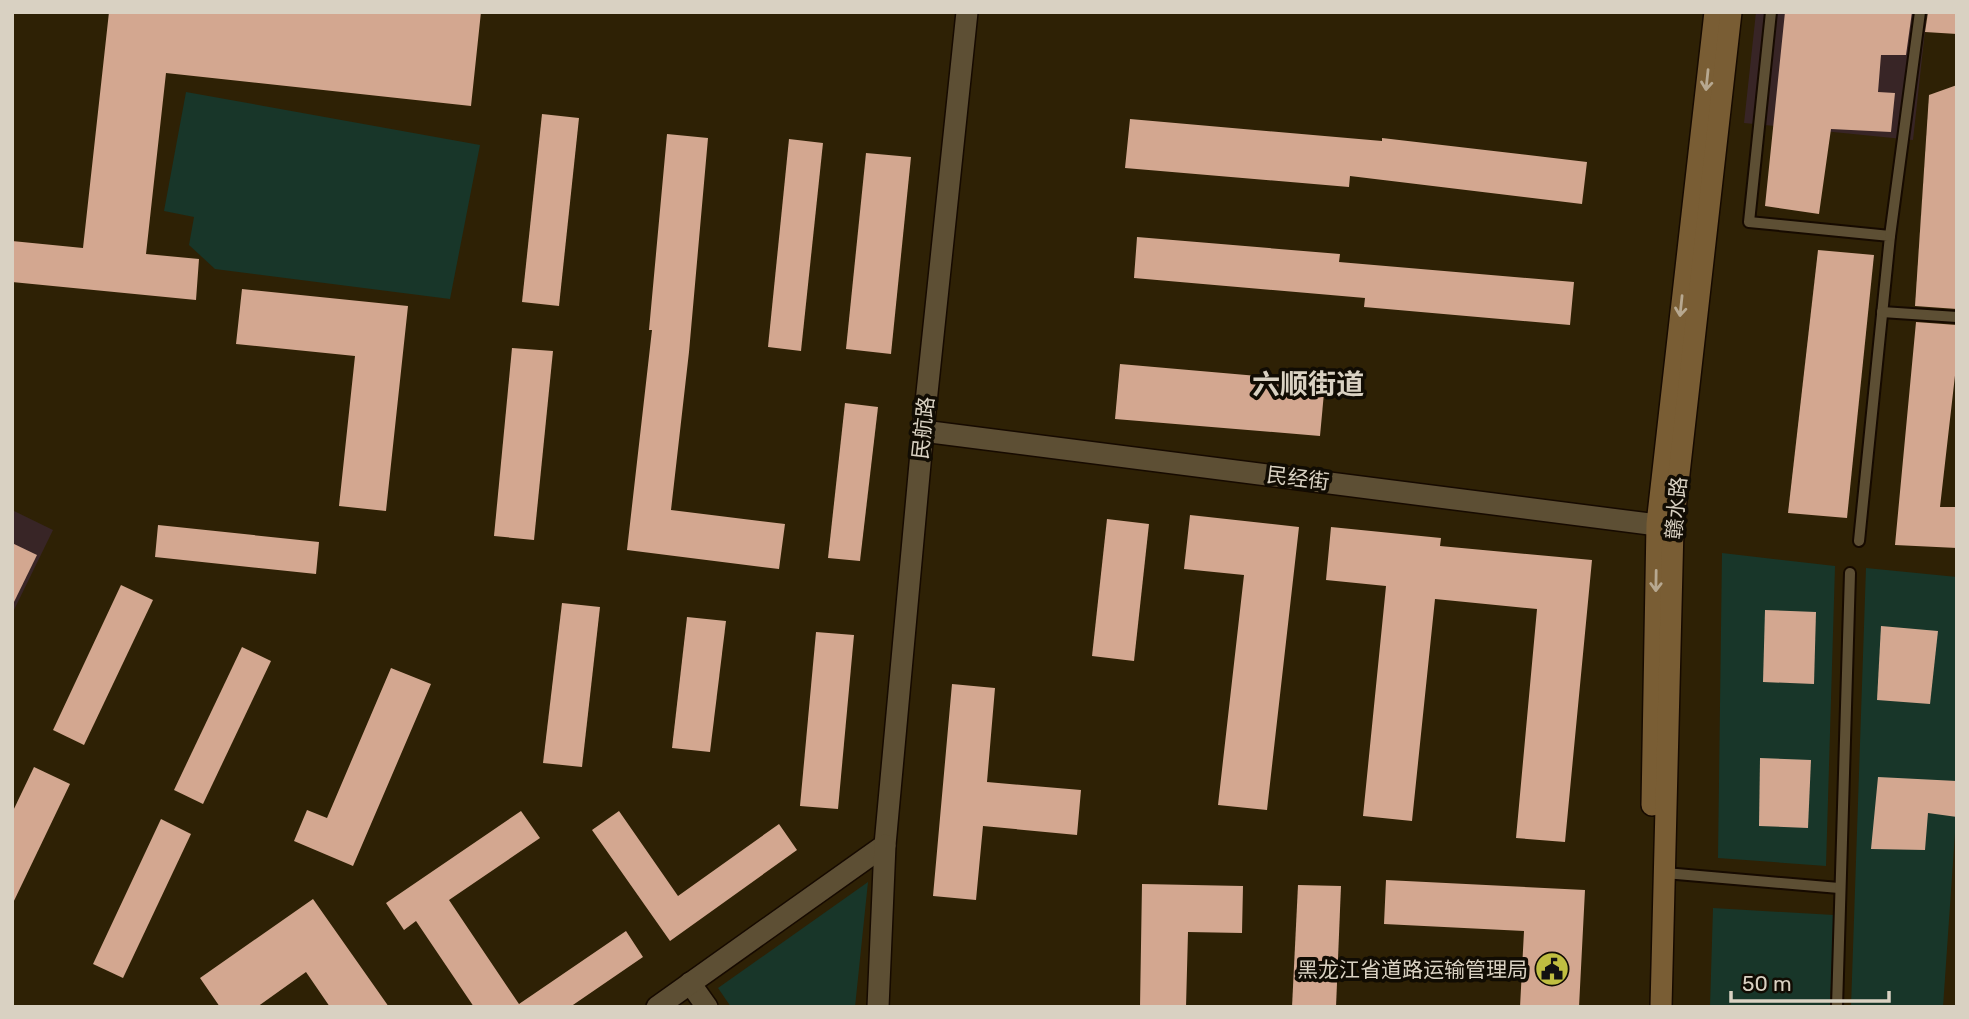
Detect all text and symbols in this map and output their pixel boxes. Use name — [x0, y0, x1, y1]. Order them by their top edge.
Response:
one-way arrow — [1700, 68, 1713, 91]
one-way arrow — [1675, 294, 1688, 317]
district label: 六顺街道 — [1252, 368, 1364, 401]
street label: 民航路 — [907, 395, 939, 461]
street label: 民经街 — [1265, 462, 1331, 494]
street label: 赣水路 — [1661, 476, 1691, 540]
one-way arrow — [1649, 569, 1663, 592]
public building icon: 黑龙江省道路运输管理局 — [1533, 950, 1571, 988]
place label: 黑龙江省道路运输管理局 — [1297, 957, 1528, 982]
scale bar — [1731, 960, 1888, 1004]
text: 50 m — [1742, 971, 1792, 996]

